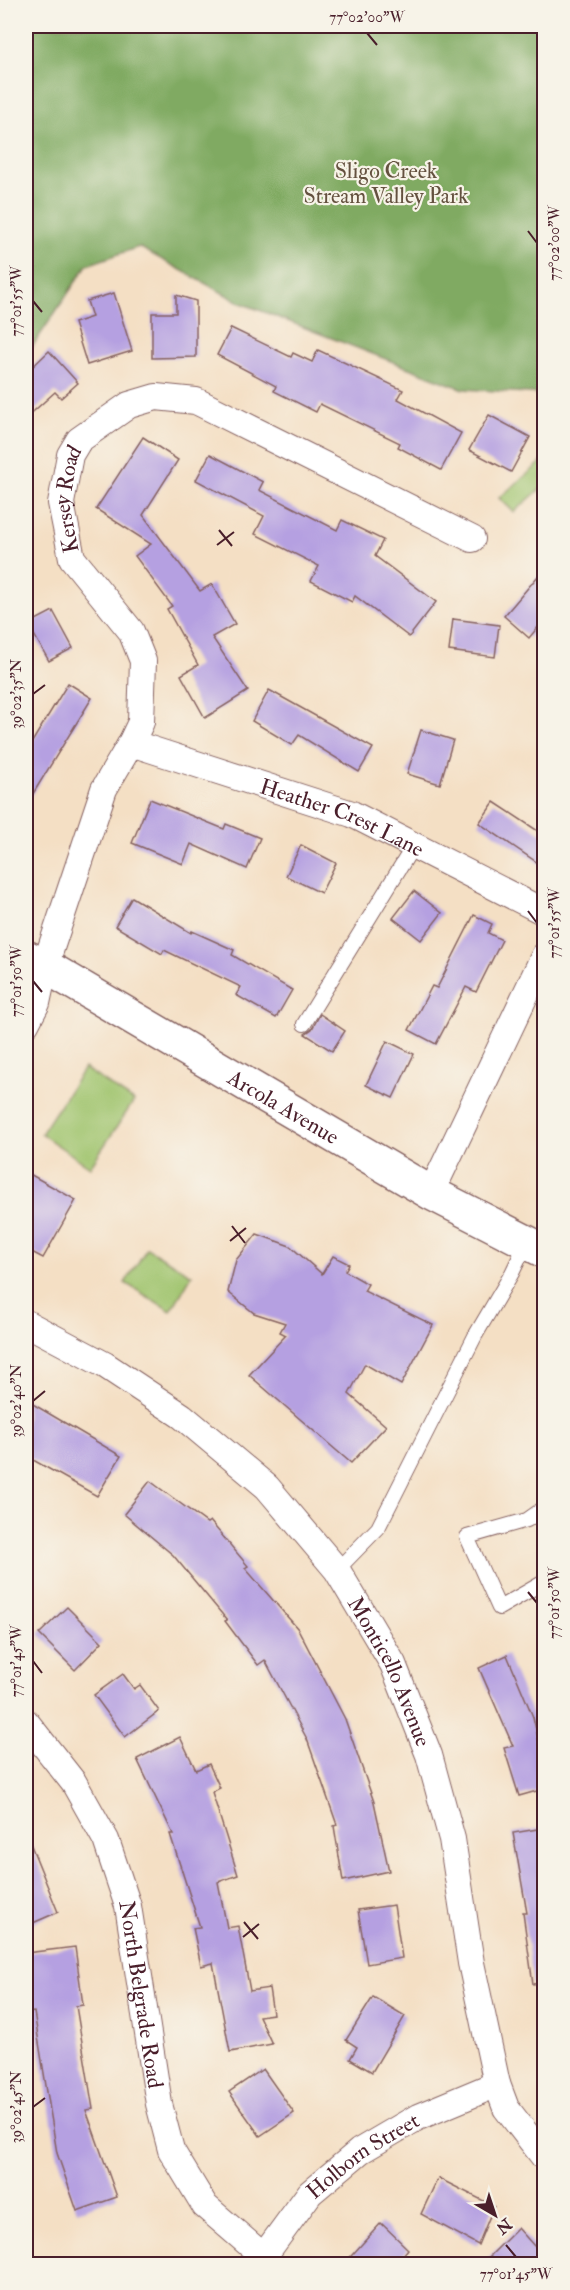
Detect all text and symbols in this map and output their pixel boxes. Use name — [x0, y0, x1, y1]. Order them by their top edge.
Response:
text: 77°02'00"W — [329, 8, 405, 27]
park label: Sligo Creek Stream Valley Park — [304, 157, 469, 210]
text: 77°02'00"W — [545, 205, 564, 281]
text: 77°01'55"W — [7, 265, 26, 336]
street label: Kersey Road — [48, 440, 88, 555]
text: 39°02'35"N — [7, 658, 26, 729]
street label: Heather Crest Lane — [256, 772, 429, 863]
text: 77°01'55"W — [545, 887, 564, 958]
text: 77°01'50"W — [7, 944, 26, 1017]
street label: Arcola Avenue — [222, 1063, 344, 1151]
text: 39°02'40"N — [7, 1364, 26, 1438]
text: 77°01'50"W — [545, 1566, 564, 1639]
street label: Monticello Avenue — [341, 1592, 437, 1751]
text: 77°01'45"W — [7, 1624, 26, 1697]
street label: North Belgrade Road — [112, 1899, 169, 2090]
text: 39°02'45"N — [7, 2070, 26, 2143]
street label: Holborn Street — [301, 2106, 424, 2205]
north arrow — [465, 2185, 525, 2245]
text: N — [491, 2213, 516, 2239]
text: 77°01'45"W — [480, 2265, 553, 2284]

